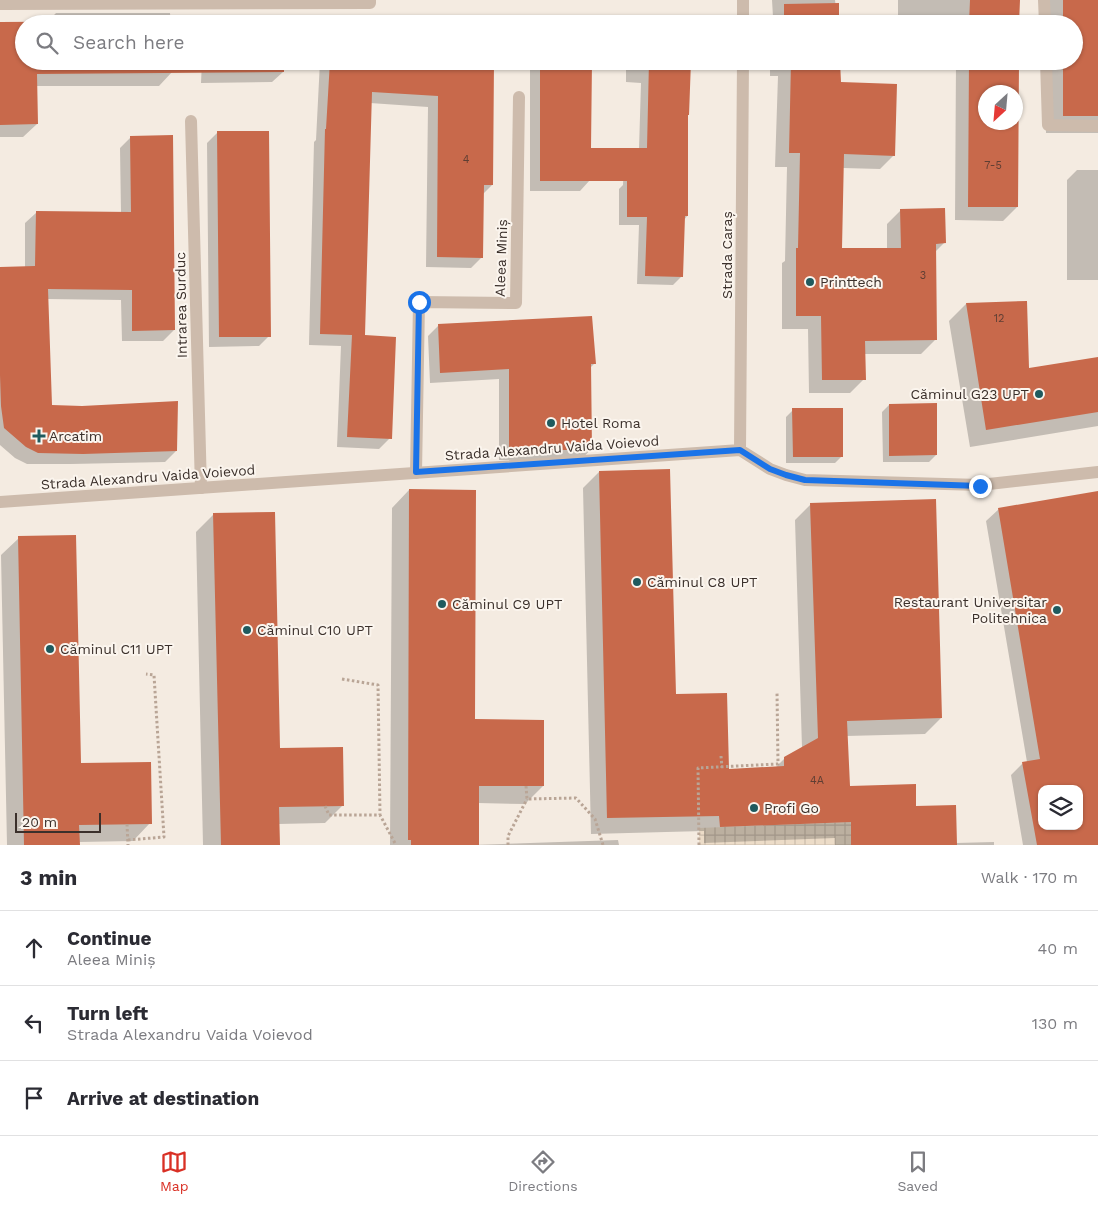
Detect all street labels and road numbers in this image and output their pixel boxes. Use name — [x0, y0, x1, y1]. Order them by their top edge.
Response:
street label: Strada Caraș — [719, 211, 736, 299]
street label: Aleea Miniș — [492, 219, 511, 297]
street label: Intrarea Surduc — [172, 252, 190, 358]
street label: Strada Alexandru Vaida Voievod — [444, 433, 660, 463]
street label: Strada Alexandru Vaida Voievod — [40, 462, 256, 492]

